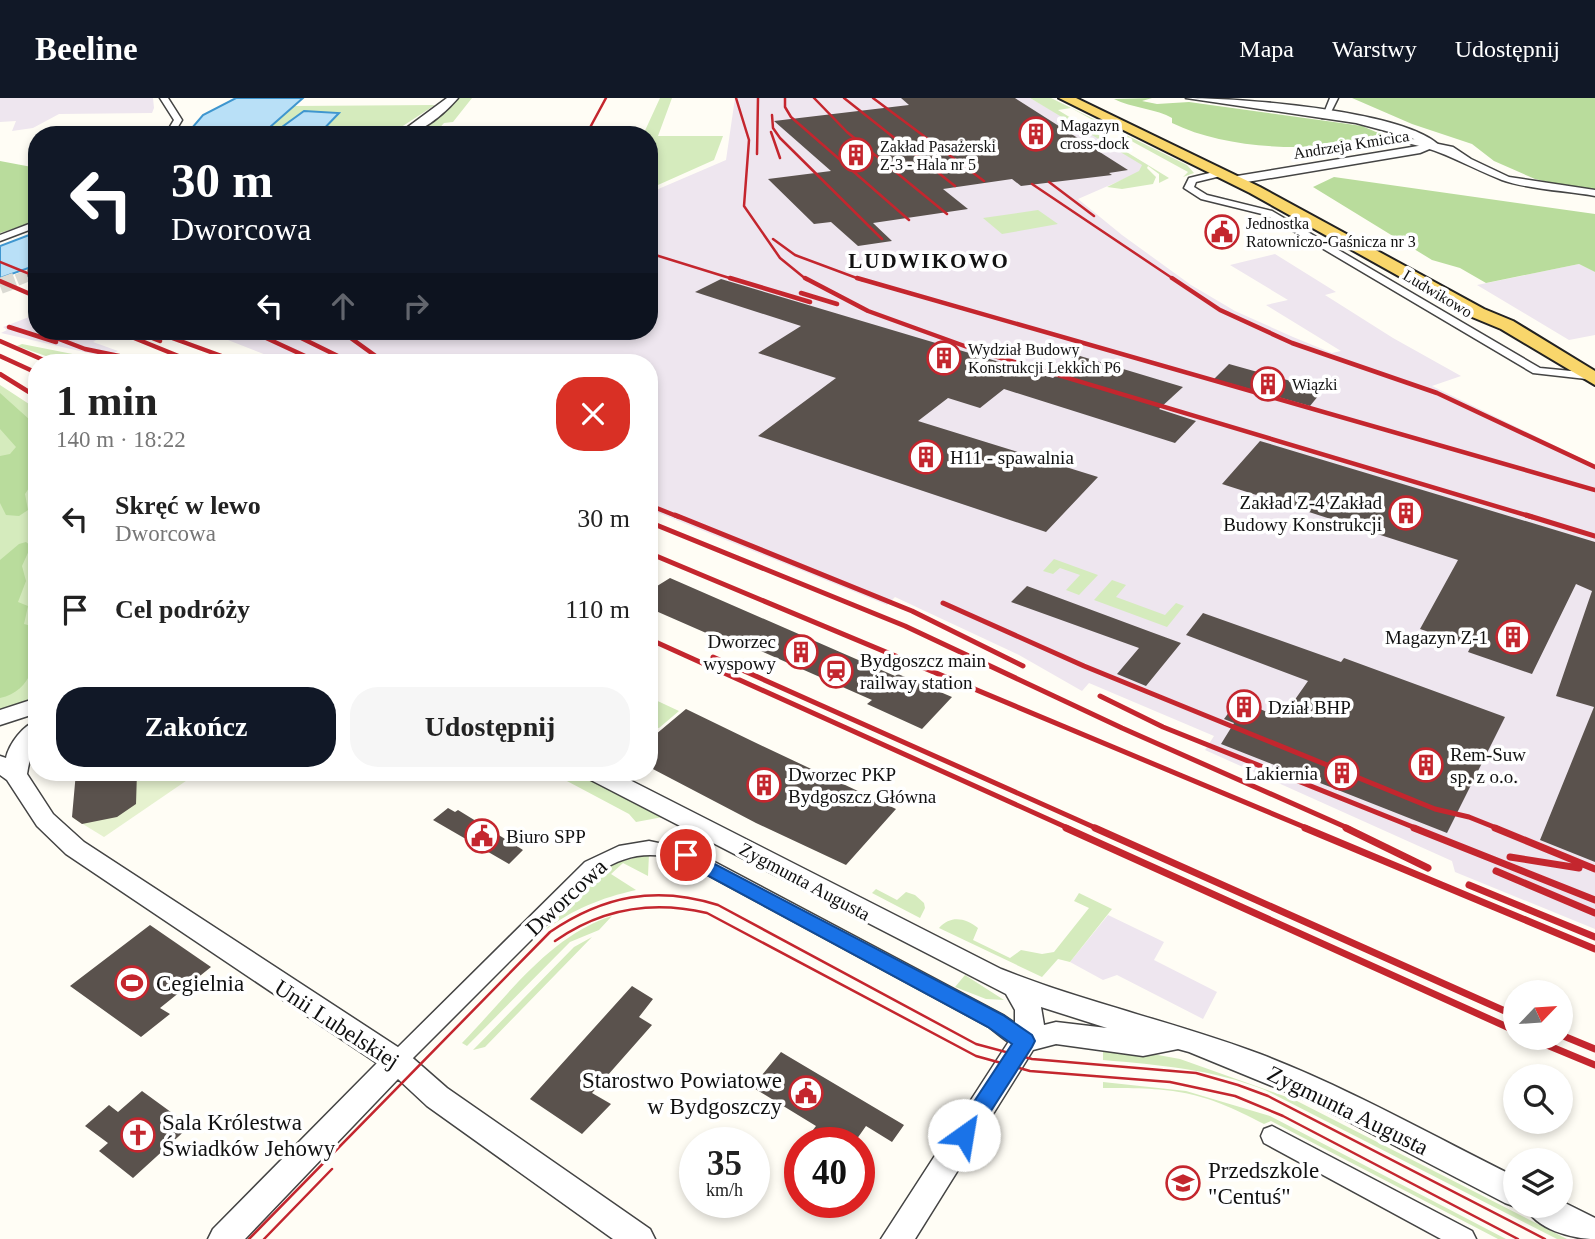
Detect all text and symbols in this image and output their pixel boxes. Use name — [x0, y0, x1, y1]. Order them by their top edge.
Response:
text: Beeline — [35, 31, 138, 67]
text: Mapa — [1239, 36, 1294, 62]
text: Warstwy — [1332, 36, 1417, 62]
text: Udostępnij — [1455, 36, 1560, 62]
building icon: Magazyn cross-dock — [1017, 115, 1055, 153]
place label: Magazyn cross-dock — [1060, 117, 1129, 152]
street label: Andrzeja Kmicica — [1292, 127, 1410, 163]
building icon: Zakład Pasażerski Z-3 - Hala nr 5 — [837, 136, 875, 174]
place label: Zakład Pasażerski Z-3 - Hala nr 5 — [880, 138, 997, 173]
text: 30 m — [171, 153, 273, 208]
icon: left — [56, 154, 147, 245]
text: Dworcowa — [171, 211, 311, 247]
public building icon: Jednostka Ratowniczo-Gaśnicza nr 3 — [1203, 213, 1241, 251]
place label: Jednostka Ratowniczo-Gaśnicza nr 3 — [1246, 215, 1416, 250]
district label: LUDWIKOWO — [848, 249, 1010, 273]
street label: Ludwikowo — [1400, 266, 1475, 321]
icon: left — [251, 287, 289, 325]
icon: ahead — [324, 287, 362, 325]
icon: right — [397, 287, 435, 325]
building icon: Wydział Budowy Konstrukcji Lekkich P6 — [925, 339, 963, 377]
place label: Wydział Budowy Konstrukcji Lekkich P6 — [968, 341, 1121, 377]
building icon: Wiązki — [1249, 365, 1287, 403]
place label: Wiązki — [1292, 376, 1338, 394]
button: close — [556, 377, 630, 451]
text: 1 min — [56, 378, 158, 424]
text: 140 m · 18:22 — [56, 427, 186, 452]
building icon: H11 - spawalnia — [907, 438, 945, 476]
place label: H11 - spawalnia — [950, 447, 1074, 468]
text: Skręć w lewo — [115, 491, 261, 520]
place label: Zakład Z-4 Zakład Budowy Konstrukcji — [1223, 492, 1382, 535]
building icon: Zakład Z-4 Zakład Budowy Konstrukcji — [1387, 494, 1425, 532]
icon: left — [56, 500, 94, 538]
text: 30 m — [577, 504, 630, 533]
text: Dworcowa — [115, 521, 216, 546]
icon: arrive — [56, 591, 94, 629]
text: Cel podróży — [115, 595, 250, 624]
text: 110 m — [565, 595, 630, 624]
building icon: Magazyn Z-1 — [1494, 618, 1532, 656]
place label: Magazyn Z-1 — [1385, 627, 1488, 648]
place label: Dworzec wyspowy — [703, 631, 776, 674]
building icon: Dworzec wyspowy — [782, 633, 820, 671]
place label: Bydgoszcz main railway station — [860, 650, 987, 693]
station icon: Bydgoszcz main railway station — [817, 652, 855, 690]
button: Zakończ — [56, 687, 336, 767]
button: Udostępnij — [350, 687, 630, 767]
building icon: Dział BHP — [1225, 688, 1263, 726]
place label: Dział BHP — [1268, 697, 1351, 718]
place label: Rem-Suw sp. z o.o. — [1450, 744, 1526, 787]
building icon: Rem-Suw sp. z o.o. — [1407, 746, 1445, 784]
building icon: Lakiernia — [1323, 754, 1361, 792]
place label: Lakiernia — [1245, 763, 1319, 784]
place label: Dworzec PKP Bydgoszcz Główna — [788, 764, 937, 807]
building icon: Dworzec PKP Bydgoszcz Główna — [745, 766, 783, 804]
public building icon: Biuro SPP — [463, 817, 501, 855]
pin — [656, 825, 716, 885]
place label: Biuro SPP — [506, 826, 586, 847]
icon: arrive — [667, 836, 705, 874]
street label: Zygmunta Augusta — [736, 838, 874, 925]
street label: Dworcowa — [521, 854, 612, 941]
sports icon: Cegielnia — [113, 964, 151, 1002]
place label: Cegielnia — [156, 971, 244, 996]
street label: Unii Lubelskiej — [270, 975, 404, 1074]
north arrow — [1503, 980, 1573, 1050]
map controls — [1503, 980, 1573, 1218]
street label: Zygmunta Augusta — [1263, 1061, 1432, 1160]
button: search — [1503, 1064, 1573, 1134]
place label: Starostwo Powiatowe w Bydgoszczy — [582, 1068, 782, 1119]
public building icon: Starostwo Powiatowe w Bydgoszczy — [787, 1074, 825, 1112]
position arrow — [927, 1098, 1001, 1172]
place label: Sala Królestwa Świadków Jehowy — [162, 1110, 336, 1161]
church icon: Sala Królestwa Świadków Jehowy — [119, 1116, 157, 1154]
speed limit sign: 40 — [784, 1127, 875, 1218]
text: 35 — [707, 1144, 742, 1183]
button: layers — [1503, 1148, 1573, 1218]
place label: Przedszkole "Centuś" — [1208, 1158, 1319, 1209]
school or university icon: Przedszkole "Centuś" — [1164, 1164, 1202, 1202]
text: km/h — [706, 1180, 743, 1200]

